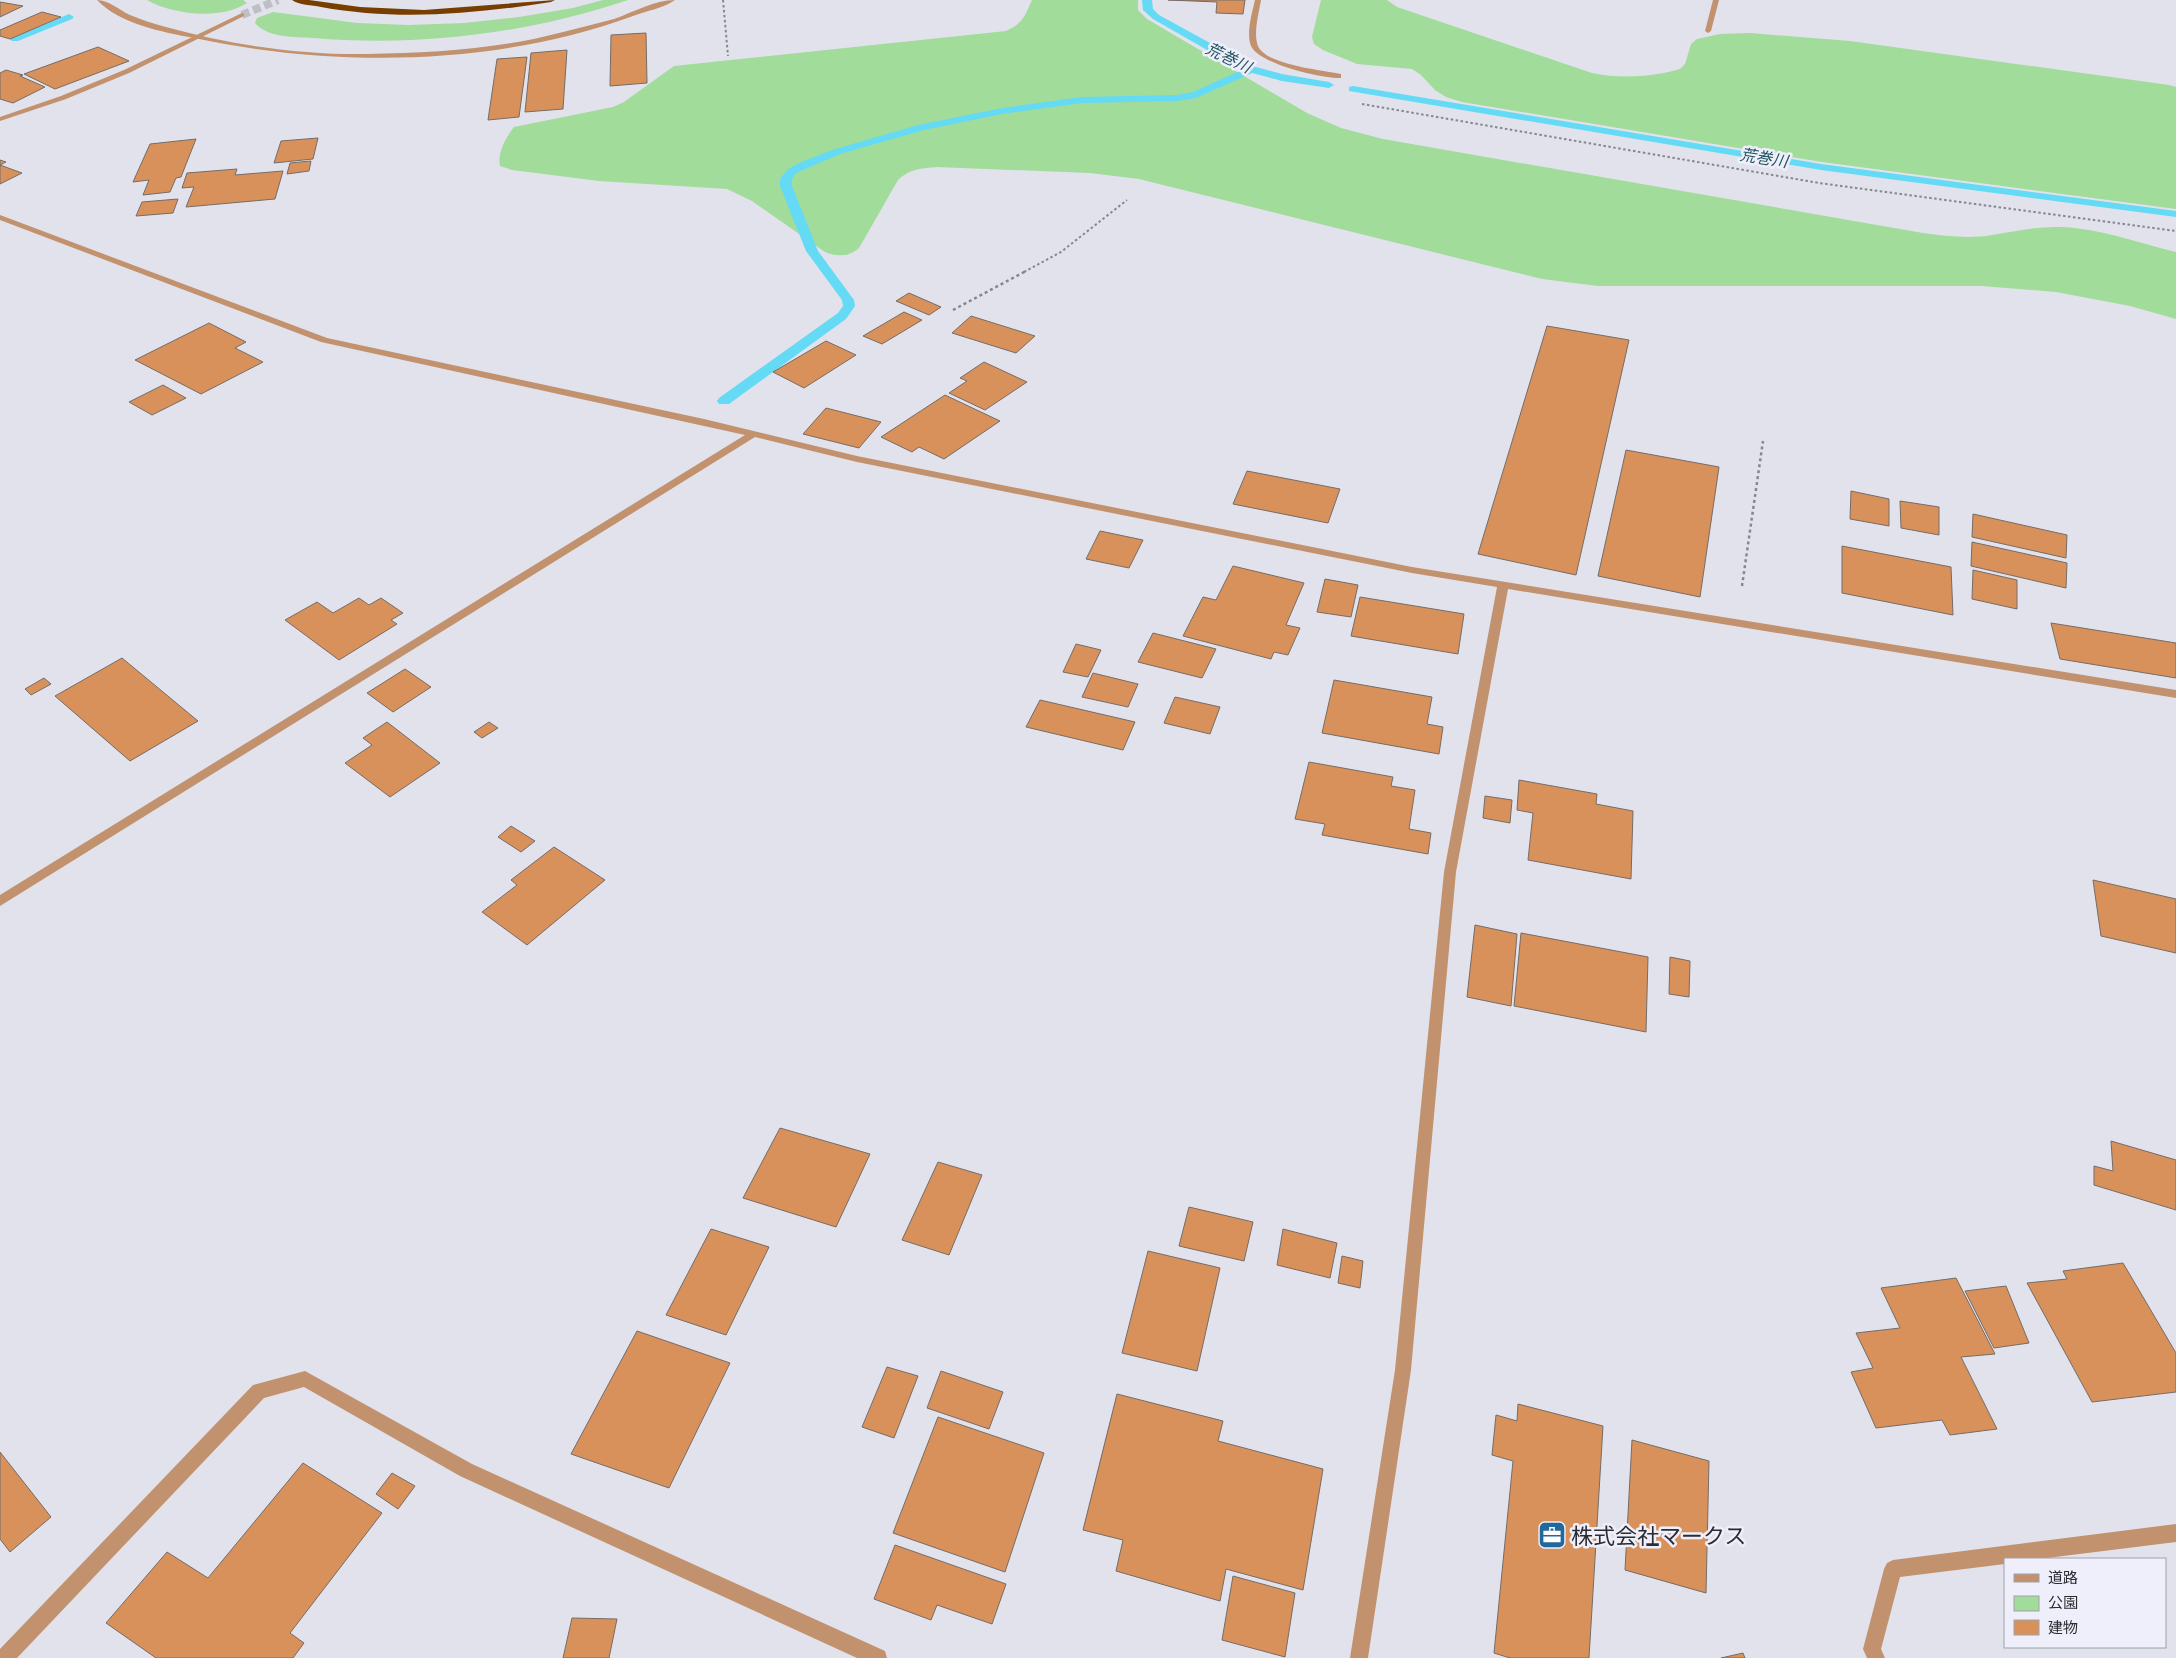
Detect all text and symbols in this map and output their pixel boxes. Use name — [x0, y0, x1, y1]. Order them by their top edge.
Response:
water label: 荒巻川 — [1203, 38, 1257, 77]
water label: 荒巻川 — [1739, 144, 1791, 170]
office icon: 株式会社マークス — [1537, 1520, 1567, 1550]
place label: 株式会社マークス — [1571, 1522, 1746, 1549]
legend — [2004, 1558, 2166, 1648]
text: 道路 — [2048, 1568, 2078, 1586]
text: 公園 — [2048, 1593, 2078, 1611]
text: 建物 — [2048, 1618, 2078, 1636]

